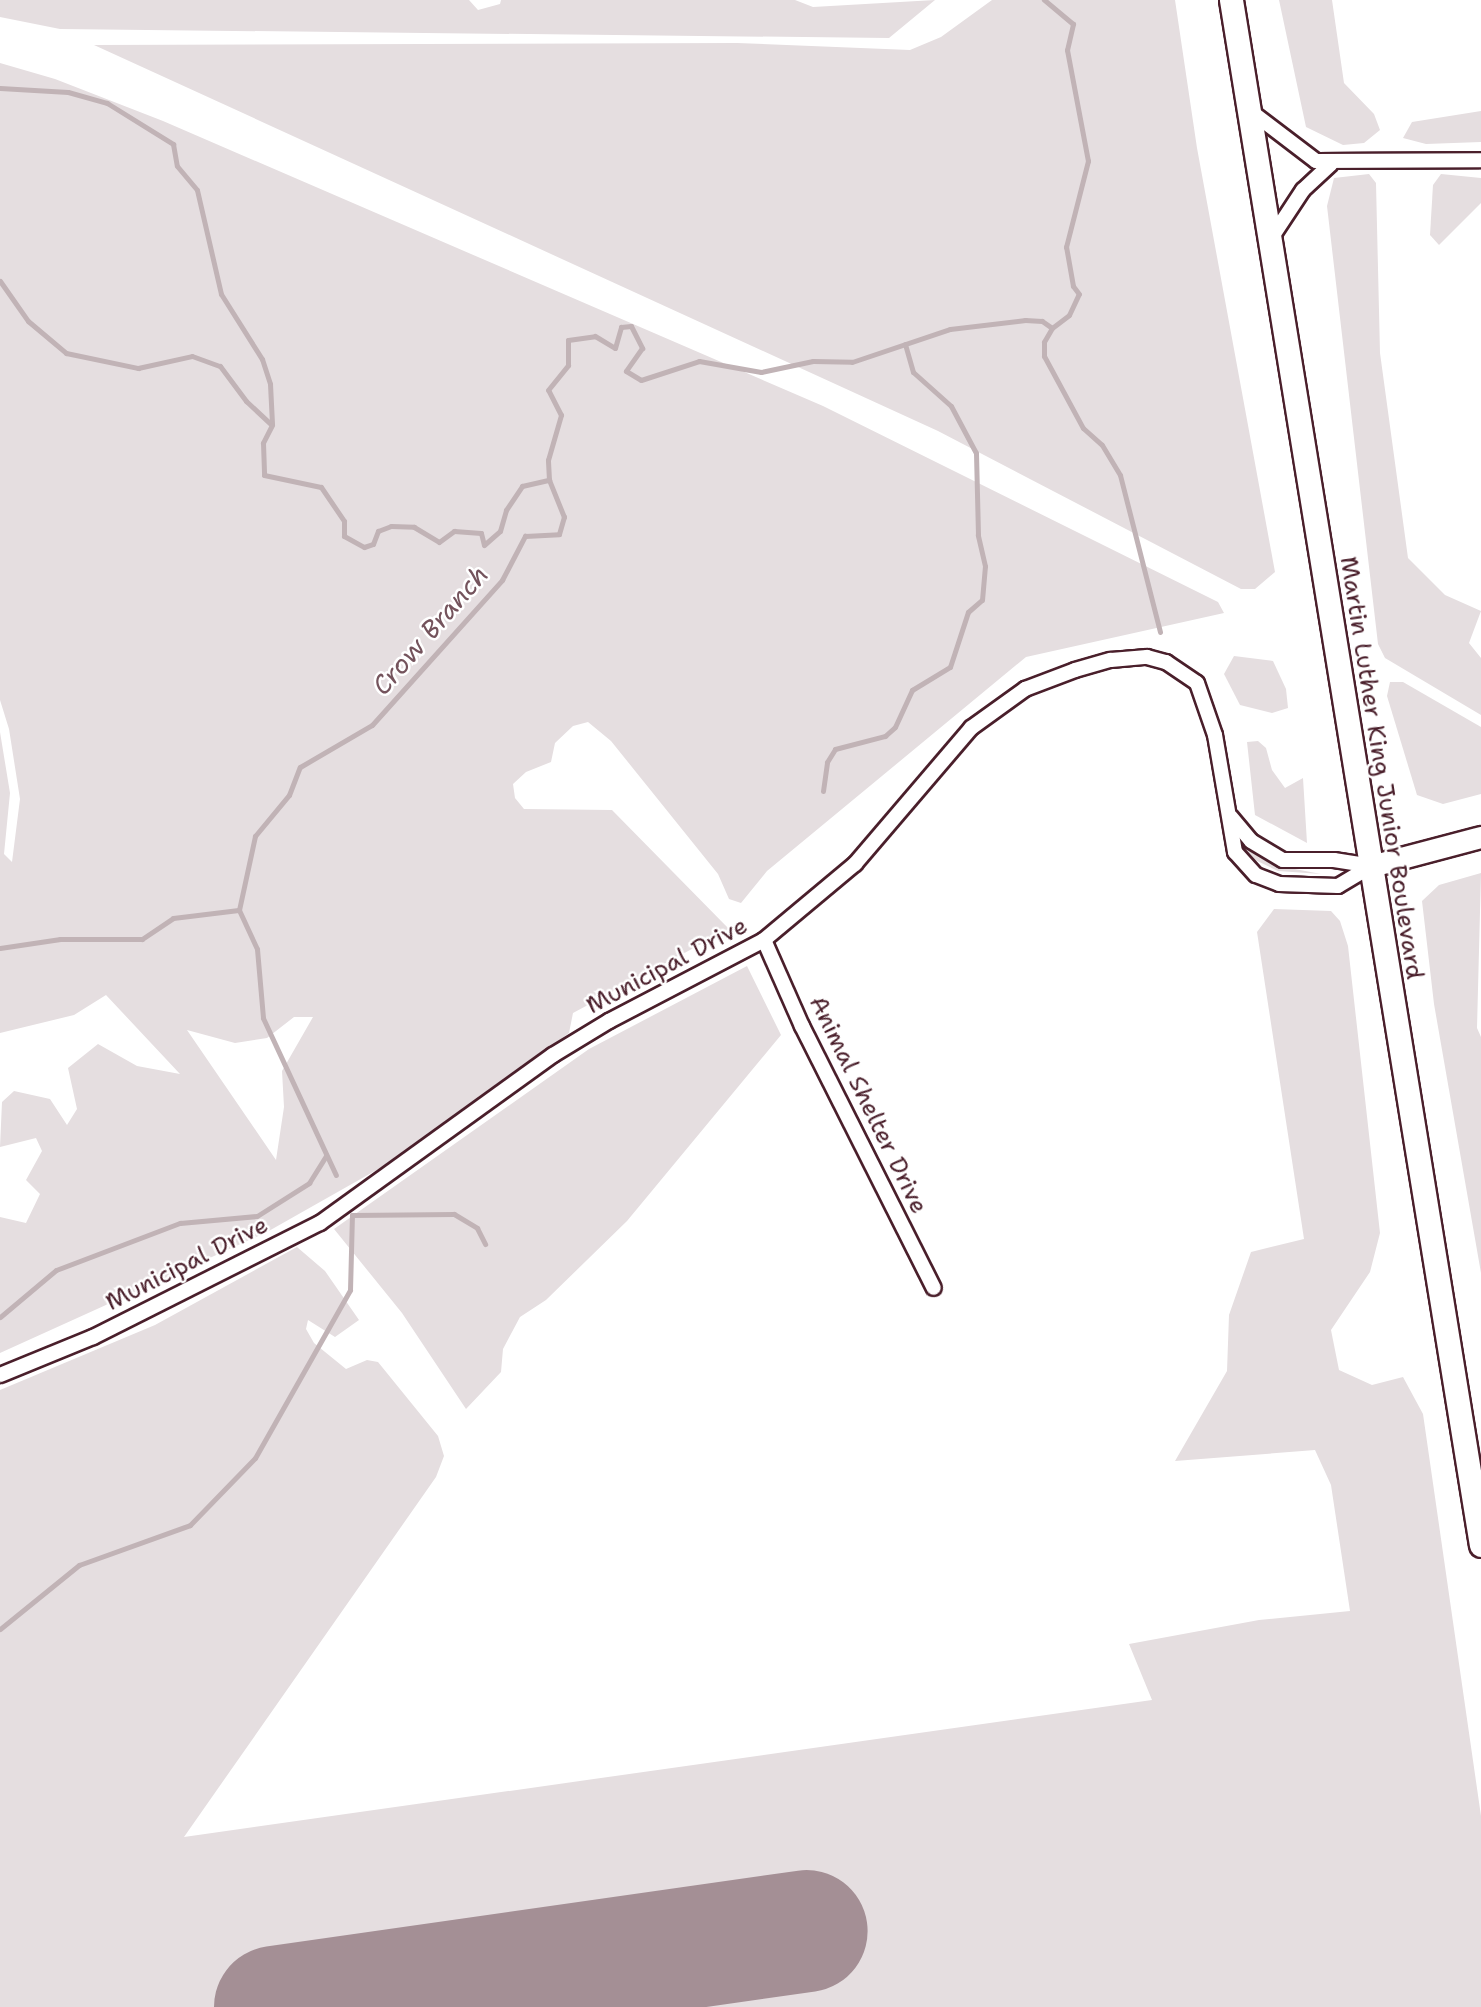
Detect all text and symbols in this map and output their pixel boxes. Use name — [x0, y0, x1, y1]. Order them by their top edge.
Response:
street label: Martin Luther King Junior Boulevard — [1333, 554, 1429, 982]
water label: Crow Branch — [365, 559, 495, 701]
street label: Municipal Drive — [582, 911, 752, 1021]
street label: Animal Shelter Drive — [803, 991, 933, 1219]
street label: Municipal Drive — [101, 1211, 273, 1317]

